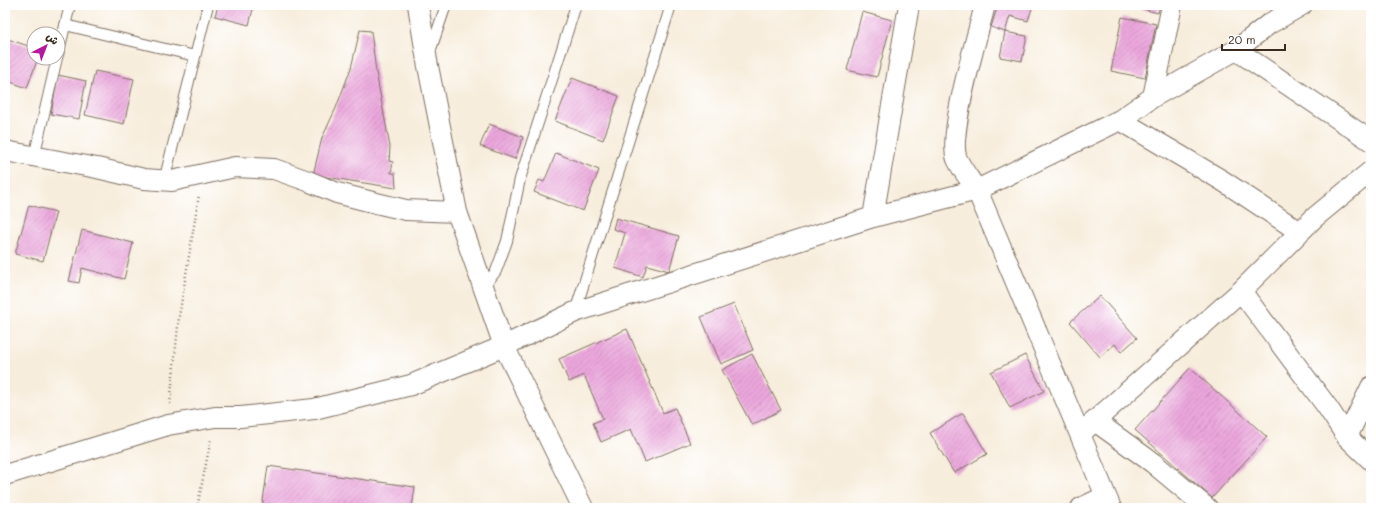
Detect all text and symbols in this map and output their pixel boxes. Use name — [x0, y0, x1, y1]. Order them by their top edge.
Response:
north arrow — [26, 26, 66, 66]
scale bar — [1222, 26, 1285, 52]
text: ش — [44, 29, 63, 48]
text: 20 m — [1228, 31, 1256, 47]

